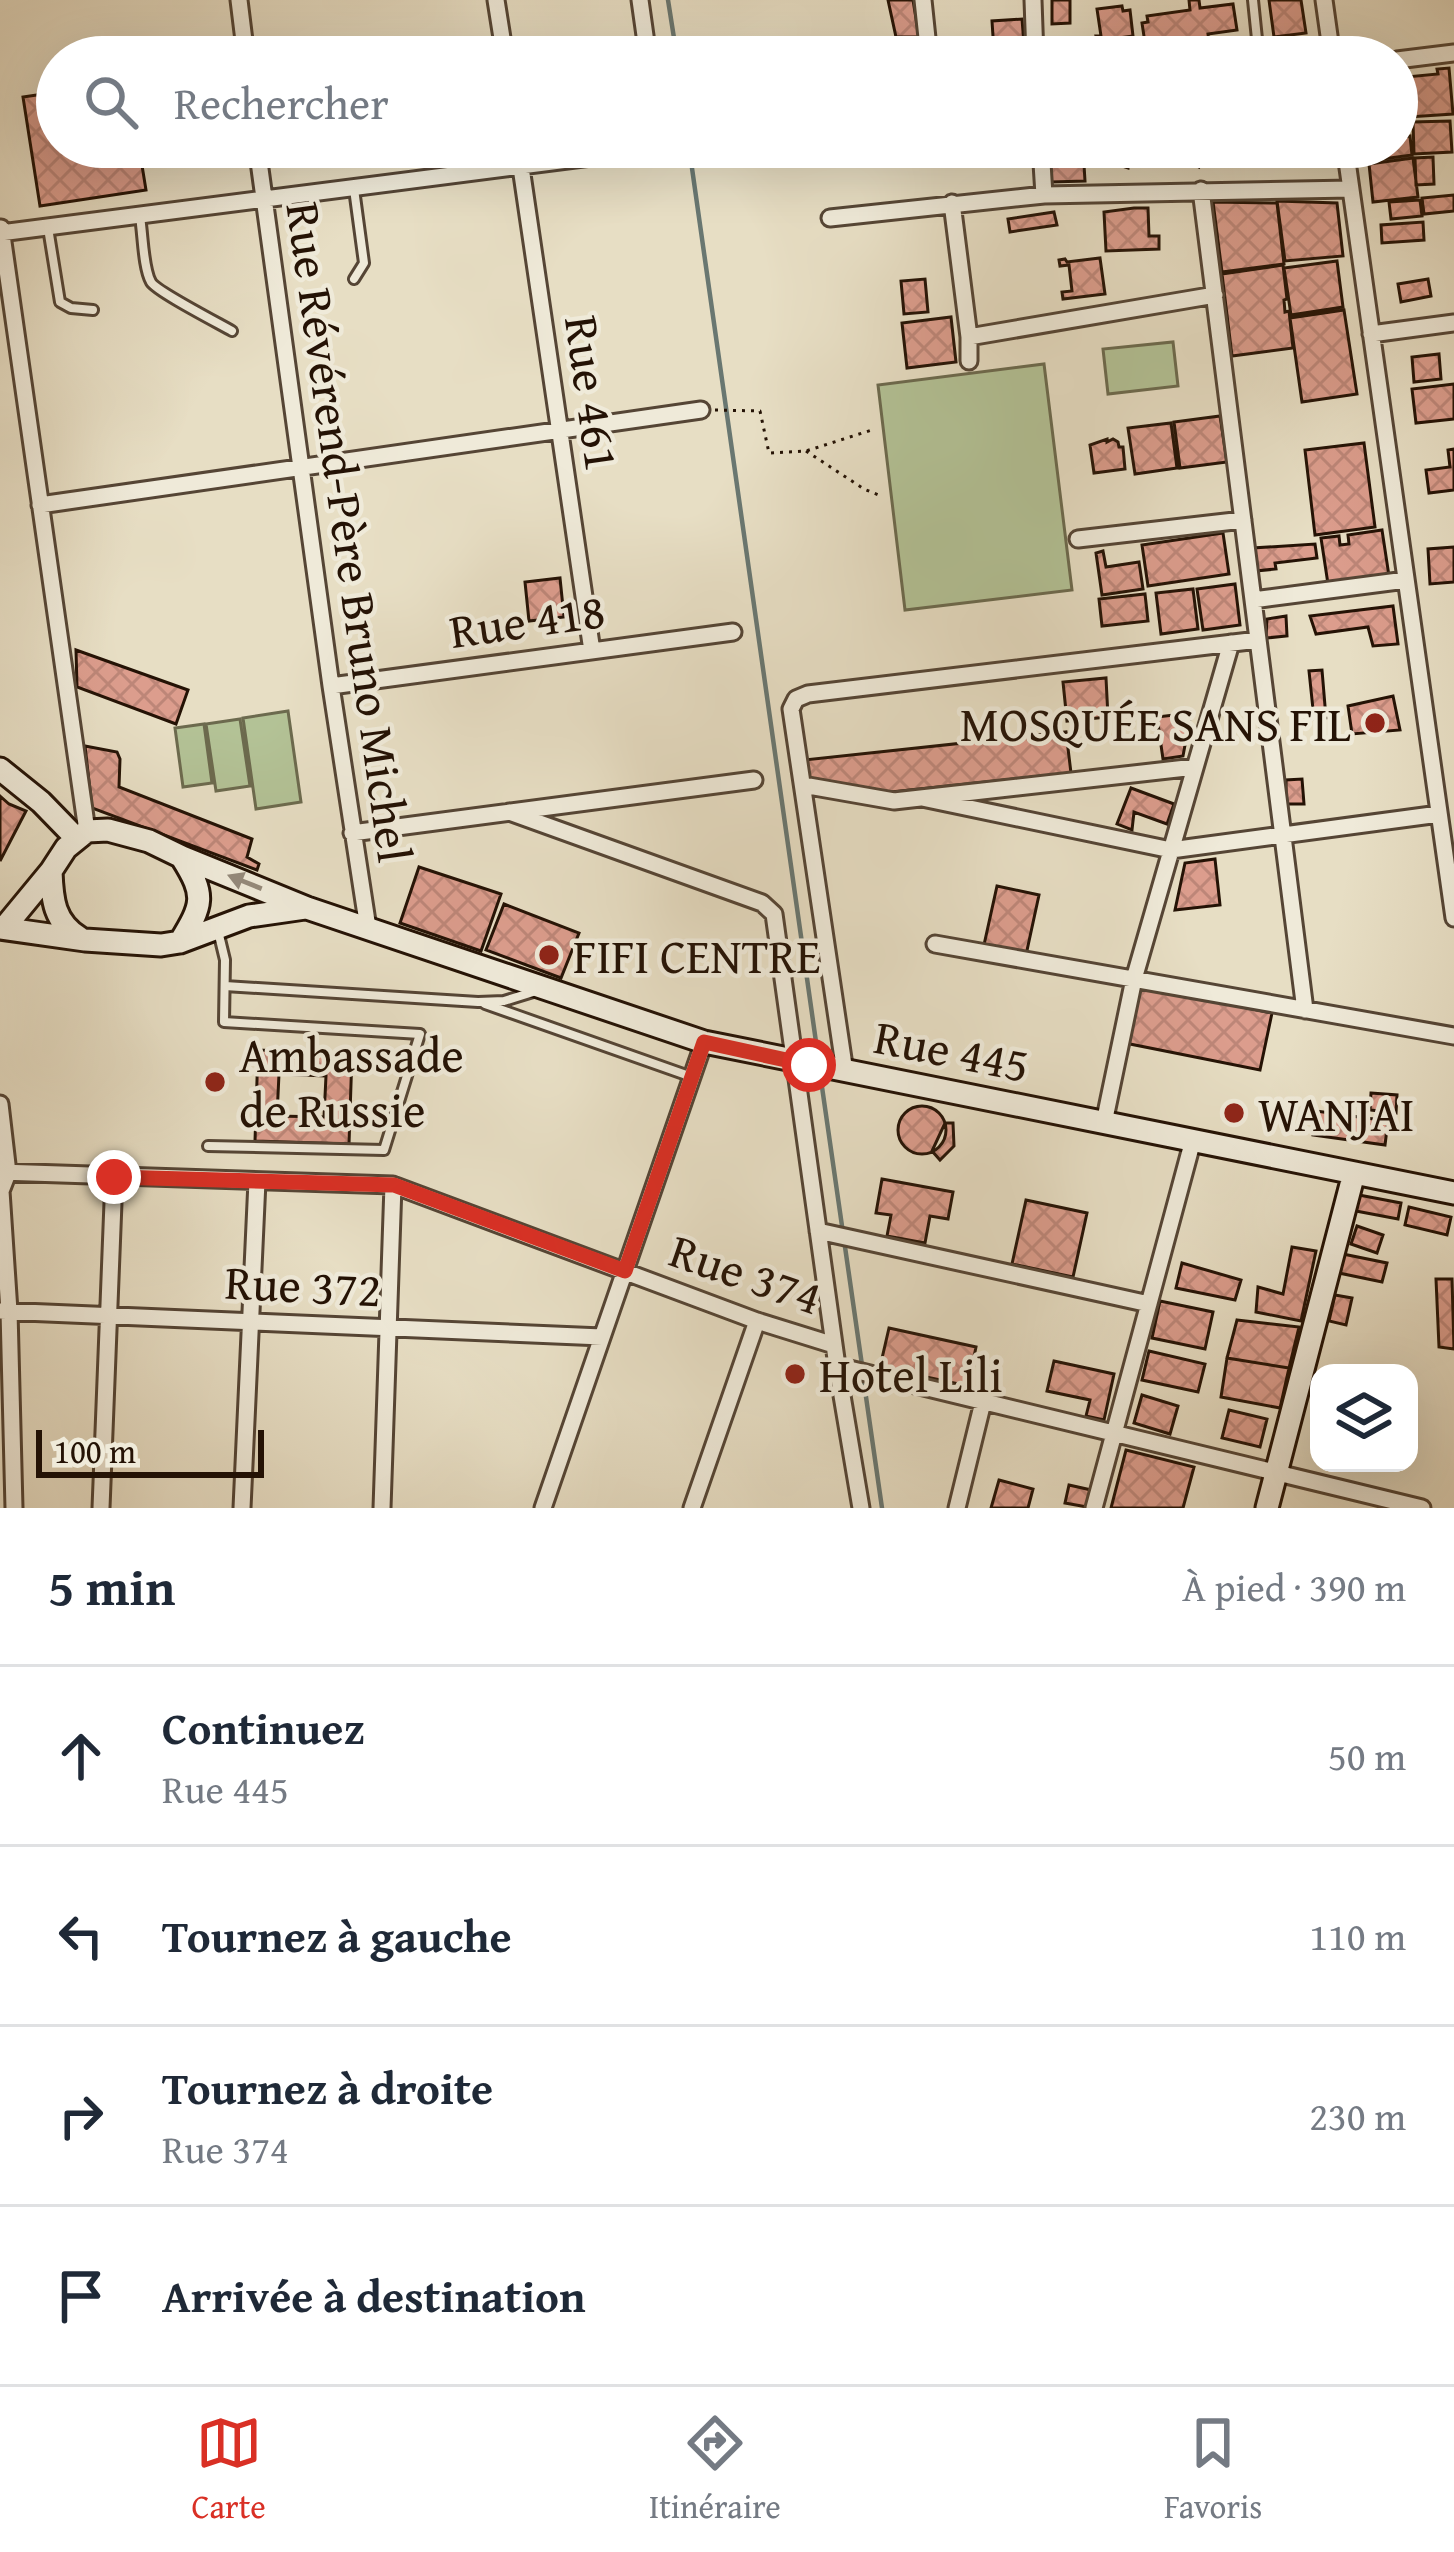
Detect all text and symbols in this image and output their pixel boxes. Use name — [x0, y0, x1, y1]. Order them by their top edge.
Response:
search box — [36, 36, 1418, 168]
icon: search — [78, 69, 144, 135]
text: Rechercher — [174, 70, 389, 135]
street label: Rue Révérend-Père Bruno Michel — [269, 197, 431, 867]
street label: Rue 461 — [547, 311, 639, 475]
street label: Rue 418 — [445, 574, 609, 666]
place label: MOSQUÉE SANS FIL — [960, 688, 1351, 759]
marker: MOSQUÉE SANS FIL — [1362, 710, 1388, 736]
one-way arrow — [226, 872, 262, 891]
place label: FIFI CENTRE — [573, 920, 821, 991]
marker: FIFI CENTRE — [536, 942, 562, 968]
street label: Rue 445 — [869, 1000, 1035, 1100]
place label: Ambassade de Russie — [239, 1019, 464, 1145]
route start — [782, 1038, 836, 1092]
marker: Ambassade de Russie — [202, 1069, 228, 1095]
place label: WANJAI — [1258, 1078, 1415, 1149]
marker: WANJAI — [1221, 1100, 1247, 1126]
route end — [87, 1150, 141, 1204]
street label: Rue 374 — [661, 1214, 831, 1332]
street label: Rue 372 — [223, 1245, 383, 1325]
place label: Hotel Lili — [819, 1339, 1003, 1410]
marker: Hotel Lili — [782, 1361, 808, 1387]
map controls — [1310, 1364, 1418, 1472]
button: layers — [1310, 1364, 1418, 1472]
scale bar — [36, 1424, 264, 1477]
text: 100 m — [54, 1427, 136, 1475]
text: 5 min — [48, 1549, 175, 1624]
text: À pied · 390 m — [1182, 1558, 1406, 1615]
text: Continuez — [162, 1695, 365, 1760]
icon: ahead — [48, 1723, 114, 1789]
text: 50 m — [1328, 1727, 1406, 1784]
text: Rue 445 — [162, 1760, 289, 1817]
icon: left — [48, 1903, 114, 1969]
text: Tournez à gauche — [162, 1903, 512, 1968]
text: 110 m — [1309, 1907, 1406, 1964]
text: Tournez à droite — [162, 2055, 493, 2120]
icon: right — [48, 2083, 114, 2149]
text: 230 m — [1309, 2087, 1406, 2144]
text: Rue 374 — [162, 2120, 289, 2177]
icon: arrive — [48, 2263, 114, 2329]
text: Arrivée à destination — [162, 2263, 586, 2328]
tab: Carte — [192, 2410, 266, 2530]
tab: Itinéraire — [649, 2410, 781, 2530]
tab: Favoris — [1164, 2410, 1262, 2530]

